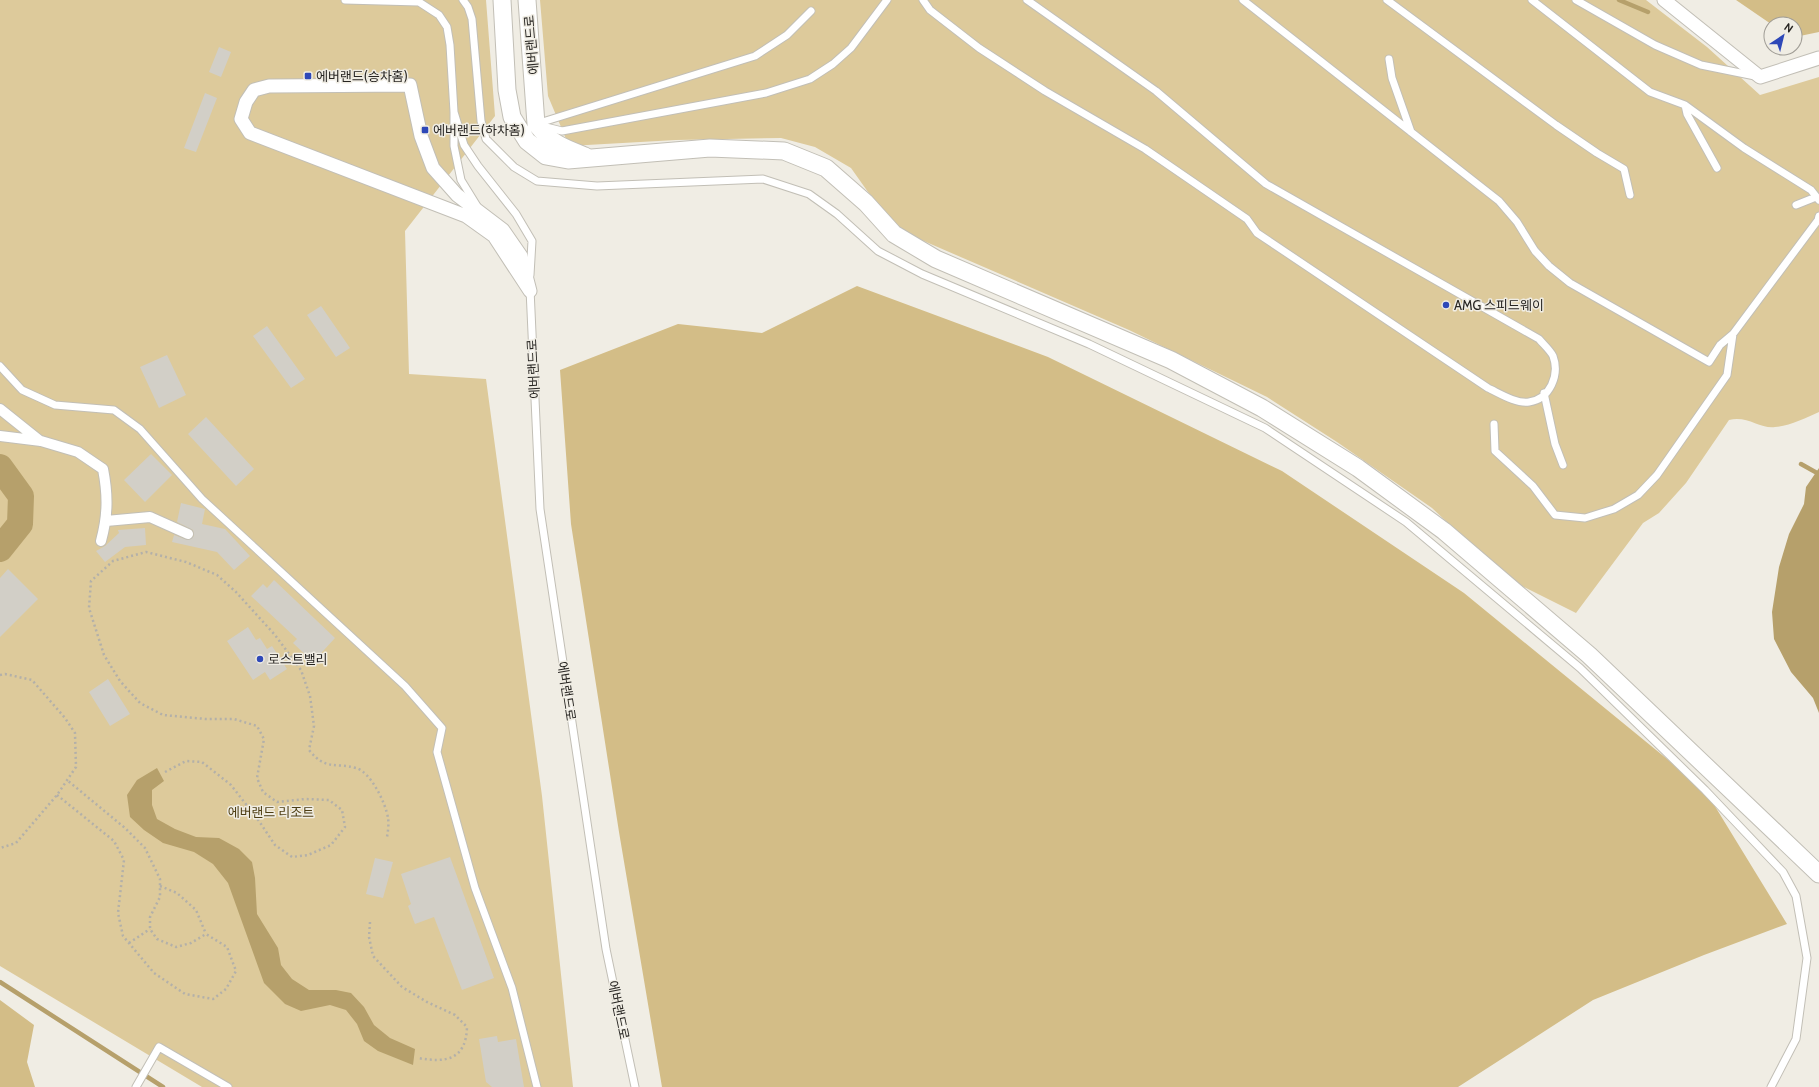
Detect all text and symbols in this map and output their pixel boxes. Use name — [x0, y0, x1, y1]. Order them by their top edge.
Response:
street label: 에버랜드로 — [520, 14, 542, 75]
north arrow — [1763, 16, 1803, 56]
text: N — [1782, 20, 1796, 36]
place label: 에버랜드(승차홈) — [316, 68, 408, 84]
marker: 에버랜드(승차홈) — [303, 71, 313, 81]
place label: 에버랜드(하차홈) — [433, 122, 525, 138]
marker: 에버랜드(하차홈) — [420, 125, 430, 135]
place label: AMG 스피드웨이 — [1454, 297, 1544, 313]
marker: AMG 스피드웨이 — [1441, 300, 1451, 310]
street label: 에버랜드로 — [523, 339, 543, 399]
place label: 로스트밸리 — [268, 651, 328, 667]
marker: 로스트밸리 — [255, 654, 265, 664]
street label: 에버랜드로 — [554, 660, 580, 722]
park label: 에버랜드 리조트 — [228, 804, 314, 820]
street label: 에버랜드로 — [605, 979, 633, 1041]

